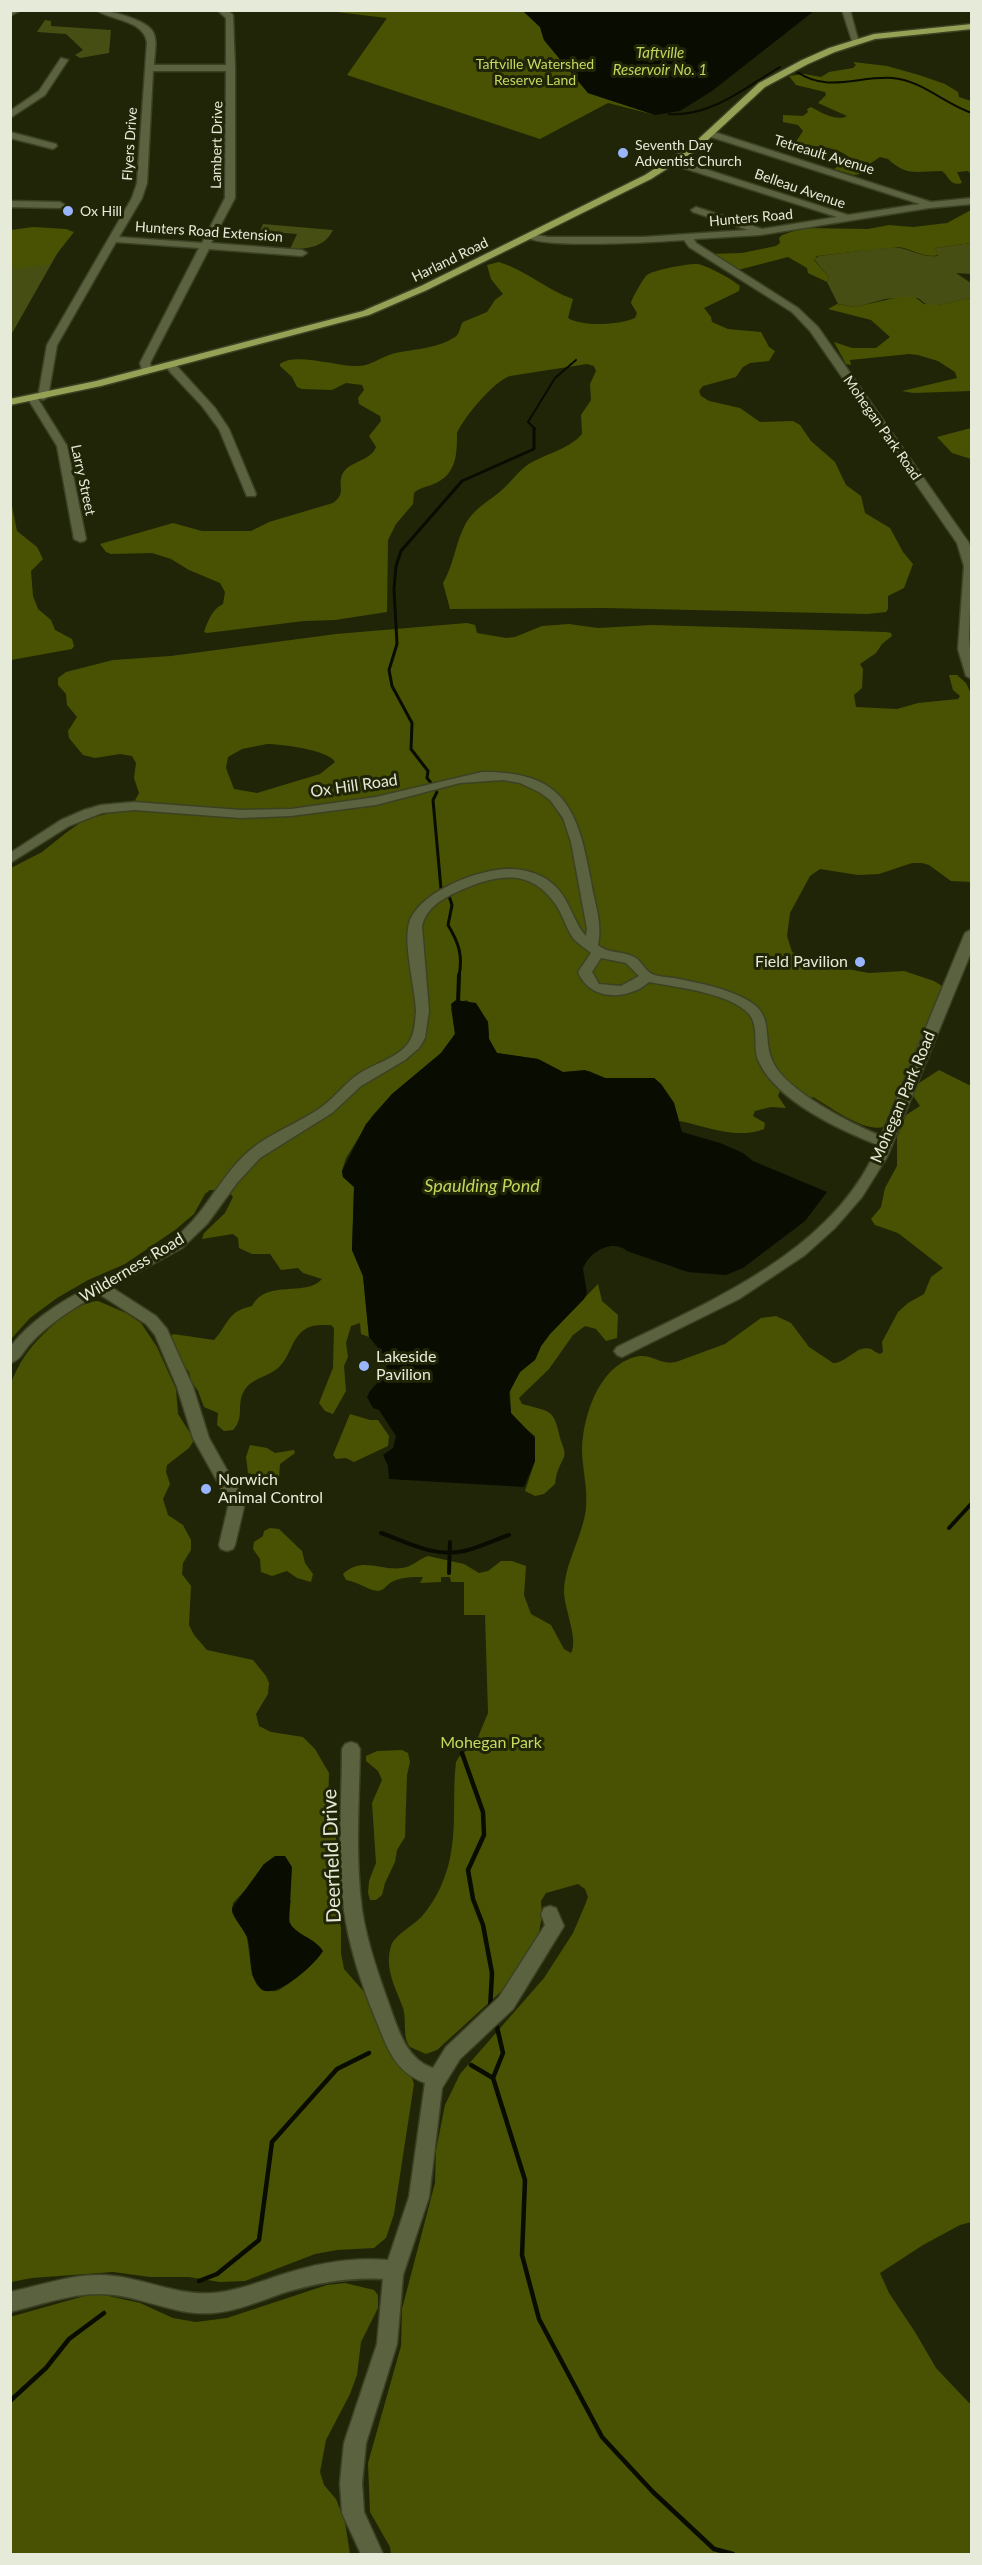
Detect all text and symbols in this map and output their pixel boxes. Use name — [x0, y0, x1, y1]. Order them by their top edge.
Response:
water label: Taftville Reservoir No. 1 — [613, 44, 707, 79]
park label: Taftville Watershed Reserve Land — [476, 56, 594, 88]
street label: Lambert Drive — [208, 101, 226, 189]
street label: Flyers Drive — [119, 107, 141, 181]
street label: Tetreault Avenue — [772, 132, 876, 178]
place label: Seventh Day Adventist Church — [635, 137, 742, 170]
marker: Seventh Day Adventist Church — [616, 146, 630, 160]
street label: Belleau Avenue — [752, 166, 848, 212]
place label: Ox Hill — [80, 203, 122, 219]
marker: Ox Hill — [61, 204, 75, 218]
street label: Hunters Road — [708, 206, 794, 230]
street label: Hunters Road Extension — [134, 218, 284, 246]
street label: Harland Road — [409, 234, 491, 286]
street label: Mohegan Park Road — [840, 373, 924, 483]
street label: Larry Street — [67, 443, 99, 517]
street label: Ox Hill Road — [309, 770, 399, 802]
place label: Field Pavilion — [755, 952, 848, 972]
marker: Field Pavilion — [853, 955, 867, 969]
street label: Mohegan Park Road — [867, 1028, 939, 1166]
water label: Spaulding Pond — [424, 1175, 540, 1197]
street label: Wilderness Road — [76, 1229, 188, 1307]
place label: Lakeside Pavilion — [376, 1347, 436, 1385]
marker: Lakeside Pavilion — [357, 1359, 371, 1373]
place label: Norwich Animal Control — [218, 1470, 323, 1508]
marker: Norwich Animal Control — [199, 1482, 213, 1496]
park label: Mohegan Park — [440, 1733, 542, 1753]
street label: Deerfield Drive — [318, 1789, 346, 1923]

